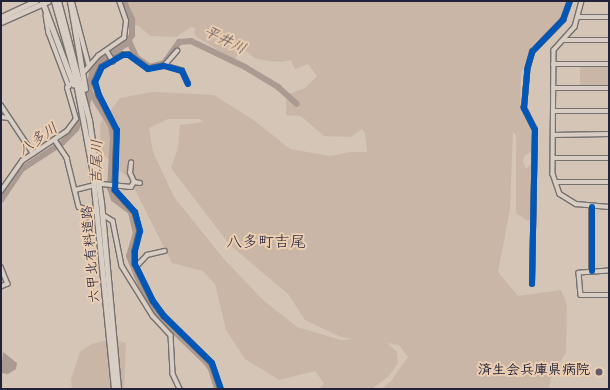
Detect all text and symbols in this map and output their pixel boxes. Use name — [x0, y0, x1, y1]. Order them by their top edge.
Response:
water label: 平井川 — [200, 24, 248, 60]
water label: 八多川 — [15, 121, 63, 161]
water label: 吉尾川 — [90, 139, 108, 185]
street label: 六甲北有料道路 — [80, 204, 106, 304]
district label: 八多町吉尾 — [226, 235, 306, 255]
place label: 済生会兵庫県病院 — [478, 364, 590, 380]
marker: 済生会兵庫県病院 — [593, 366, 605, 378]

